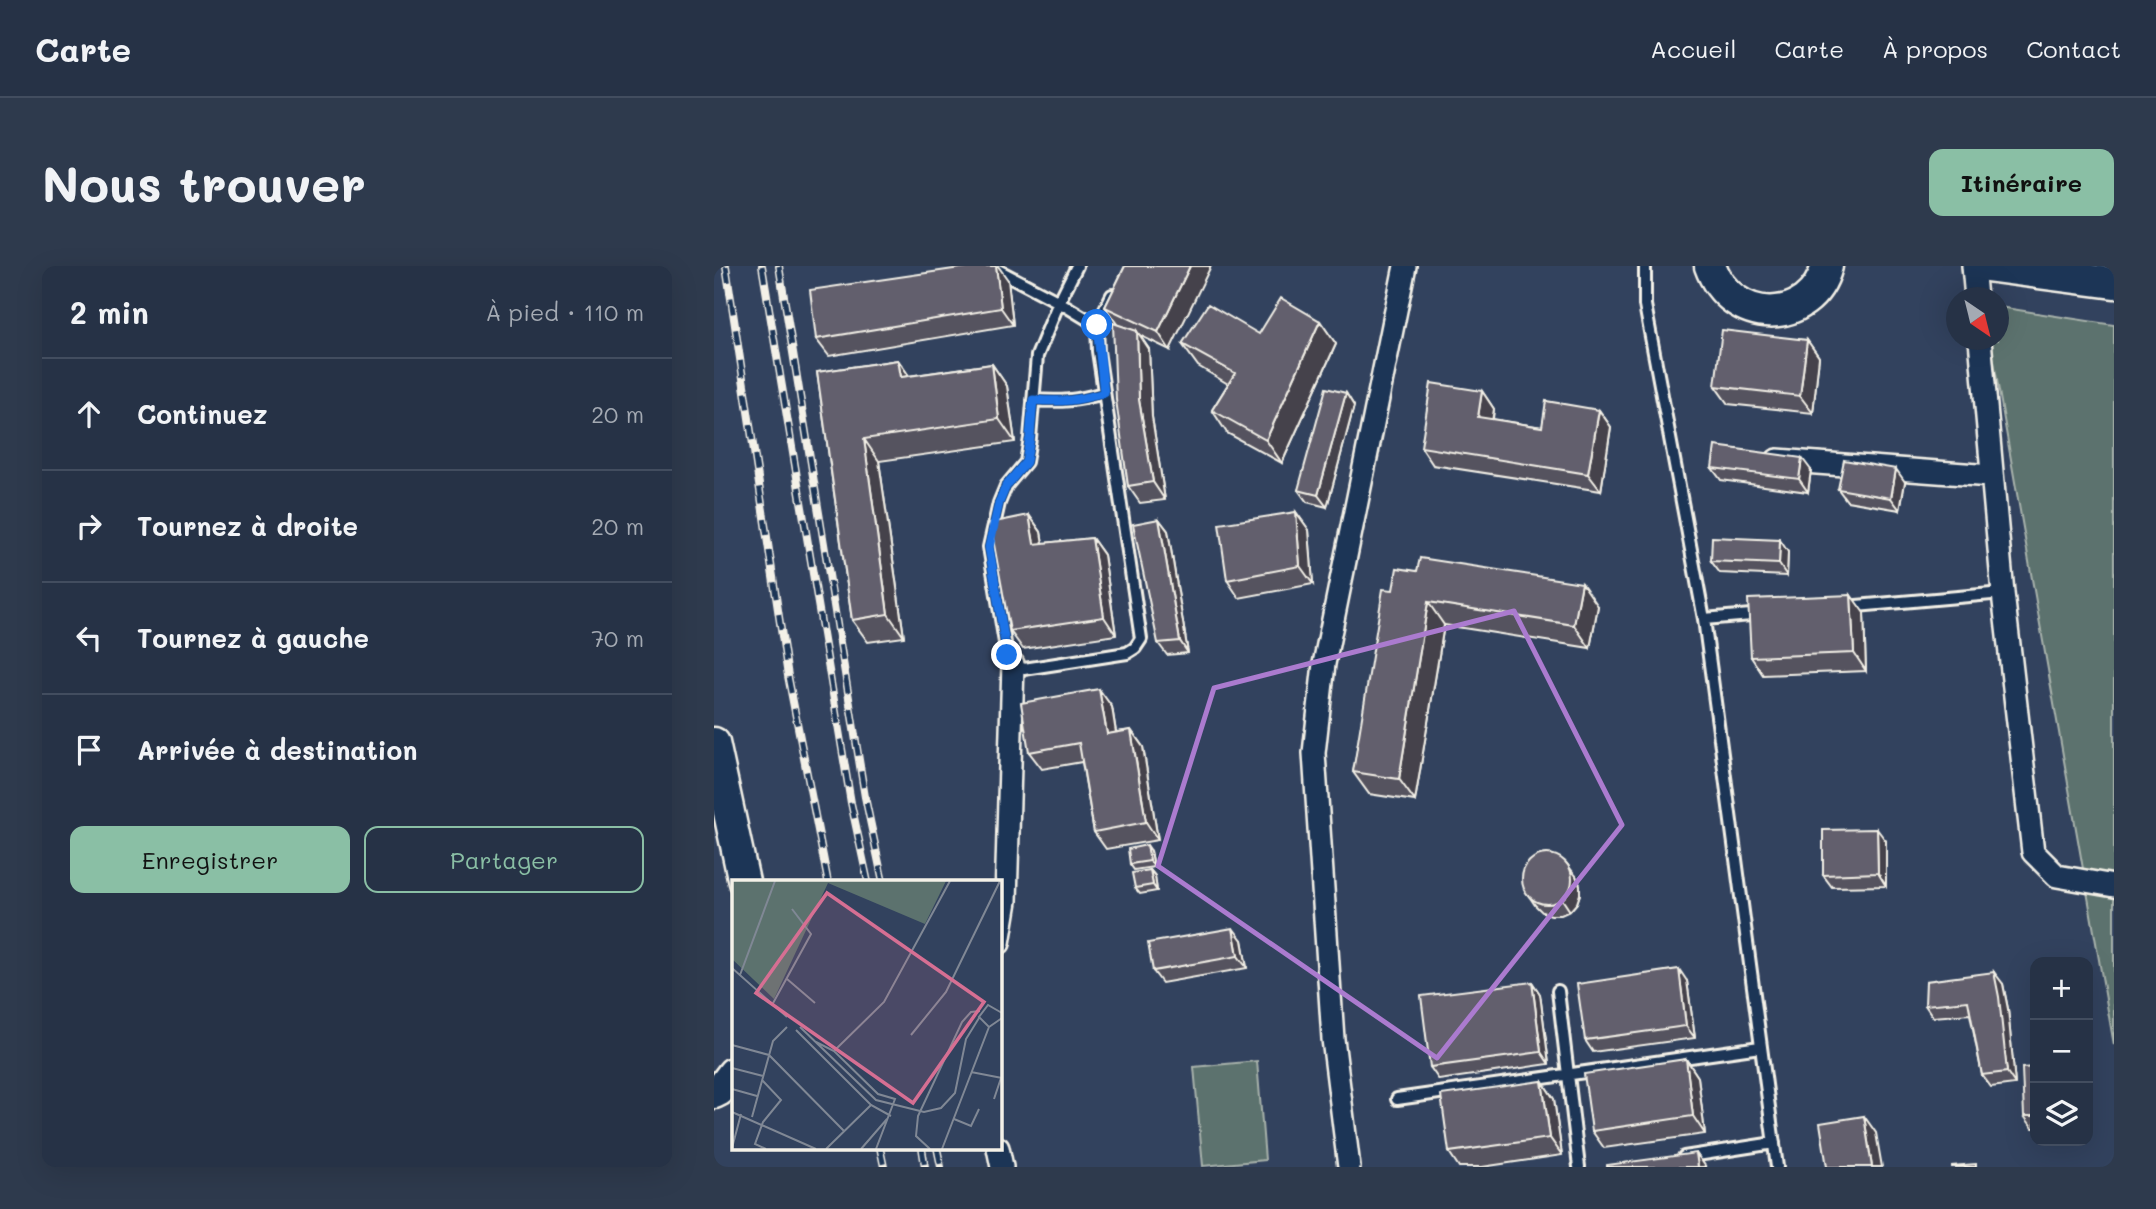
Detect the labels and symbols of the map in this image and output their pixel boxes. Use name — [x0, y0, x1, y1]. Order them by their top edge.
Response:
north arrow — [1946, 287, 2009, 350]
route start — [1081, 309, 1112, 340]
route end — [991, 639, 1022, 670]
inset map — [732, 880, 1001, 1150]

